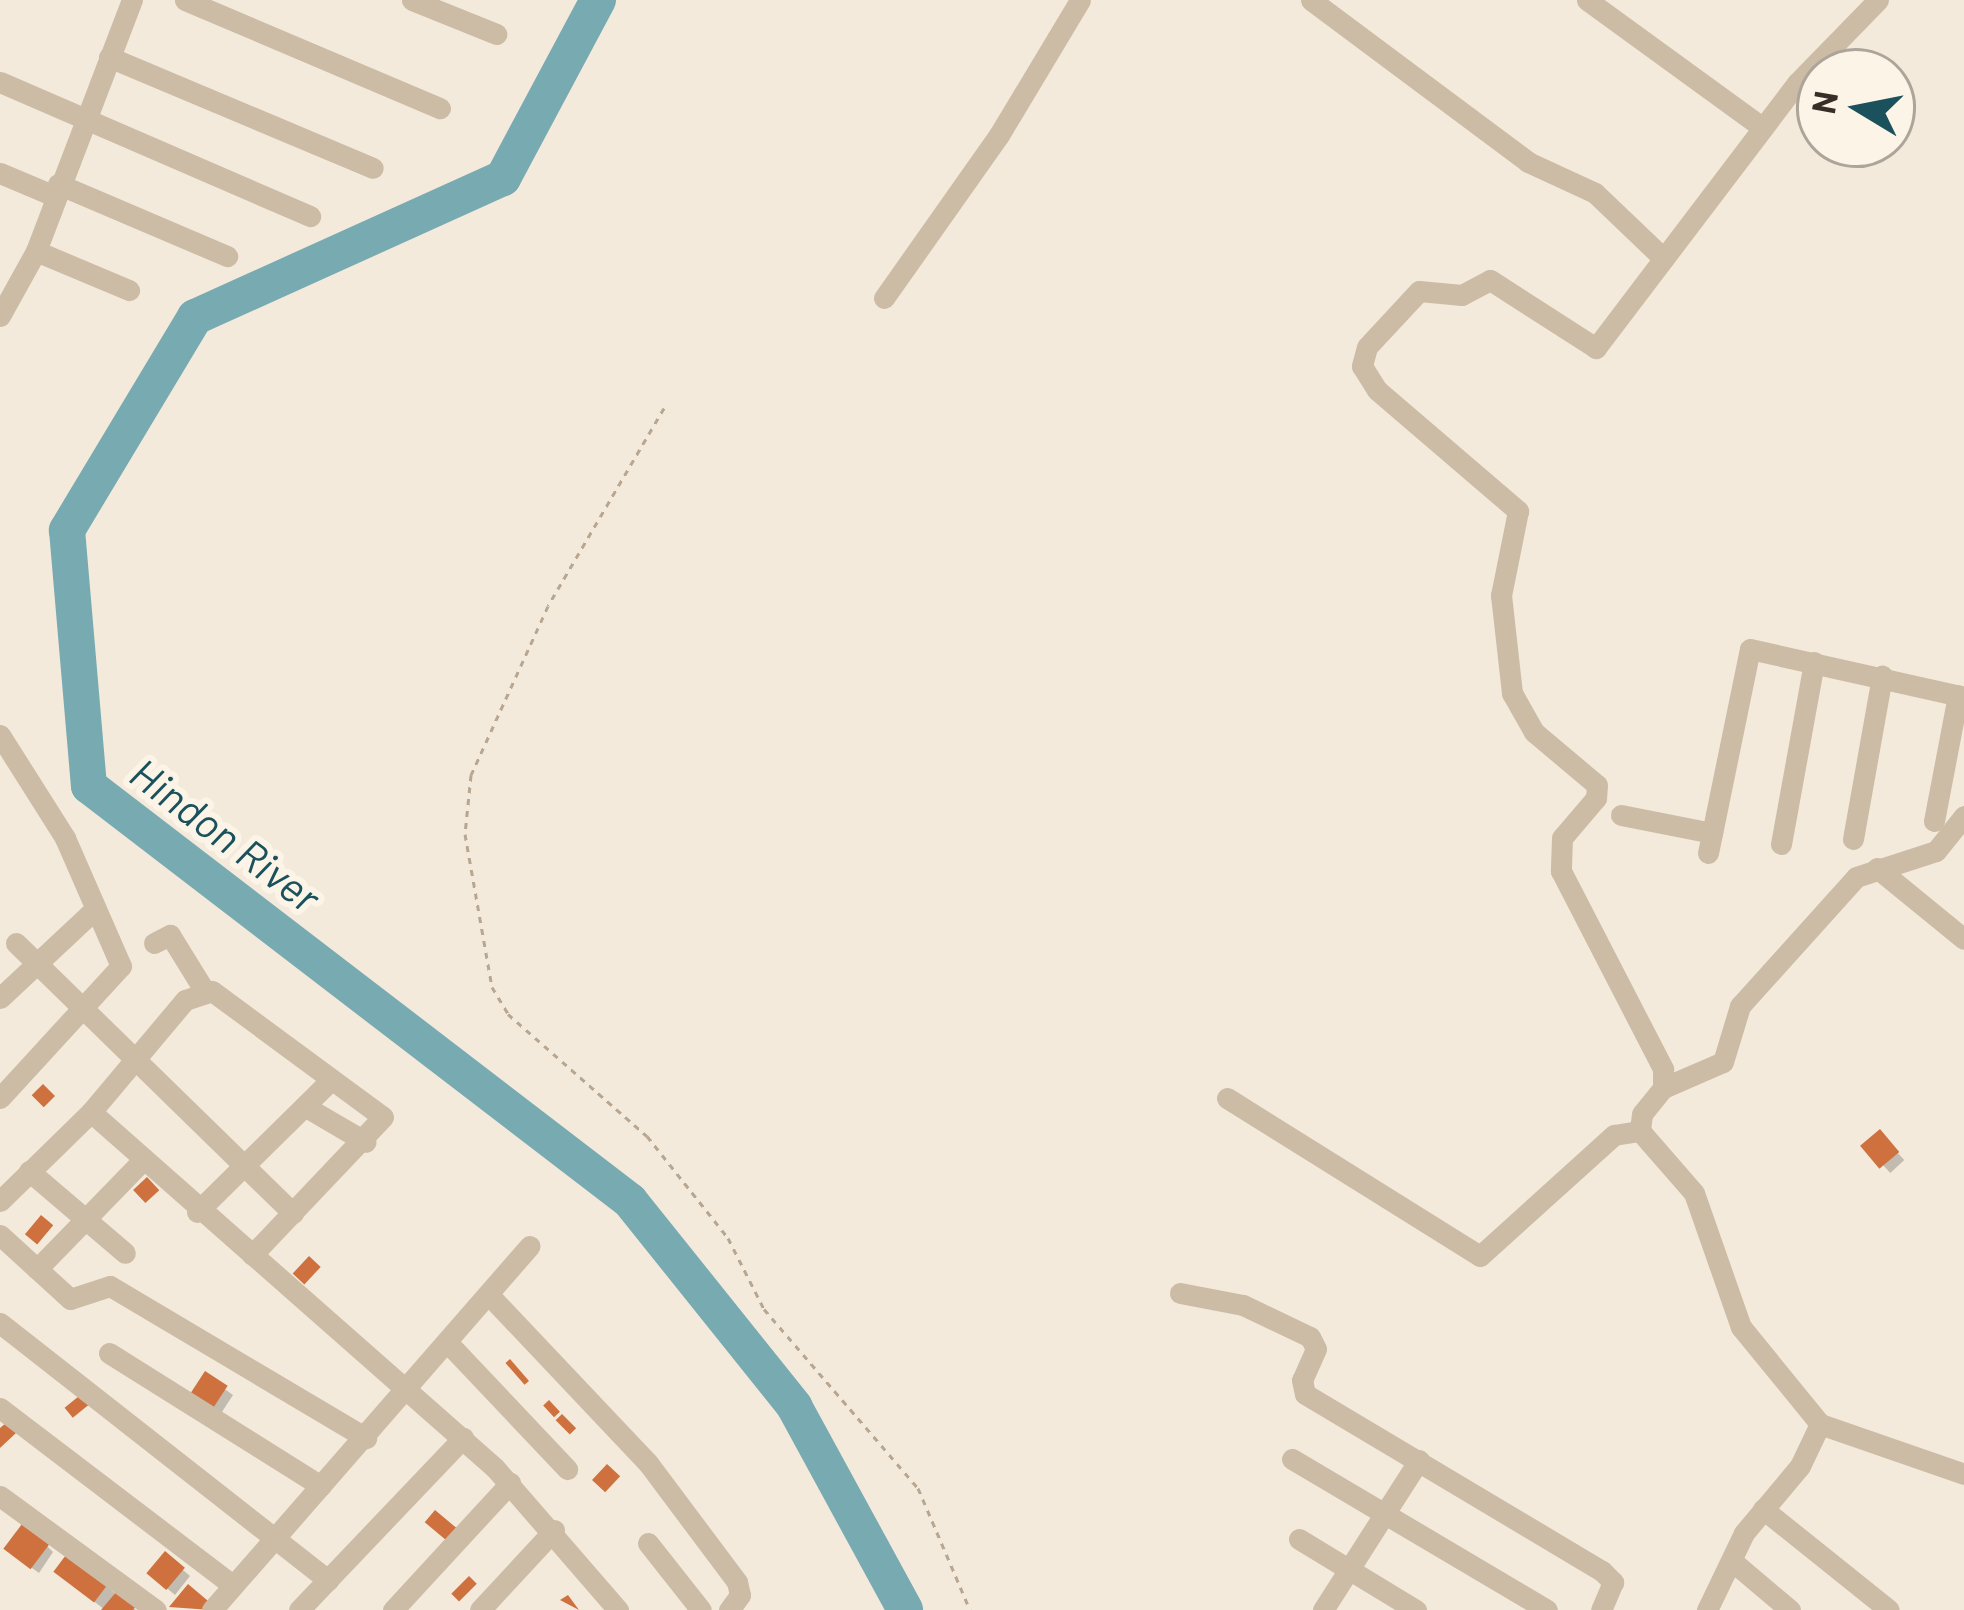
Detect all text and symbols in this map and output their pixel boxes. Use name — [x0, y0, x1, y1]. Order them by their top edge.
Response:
north arrow — [1796, 48, 1916, 168]
text: N — [1802, 88, 1845, 117]
water label: Hindon River — [121, 747, 331, 921]

